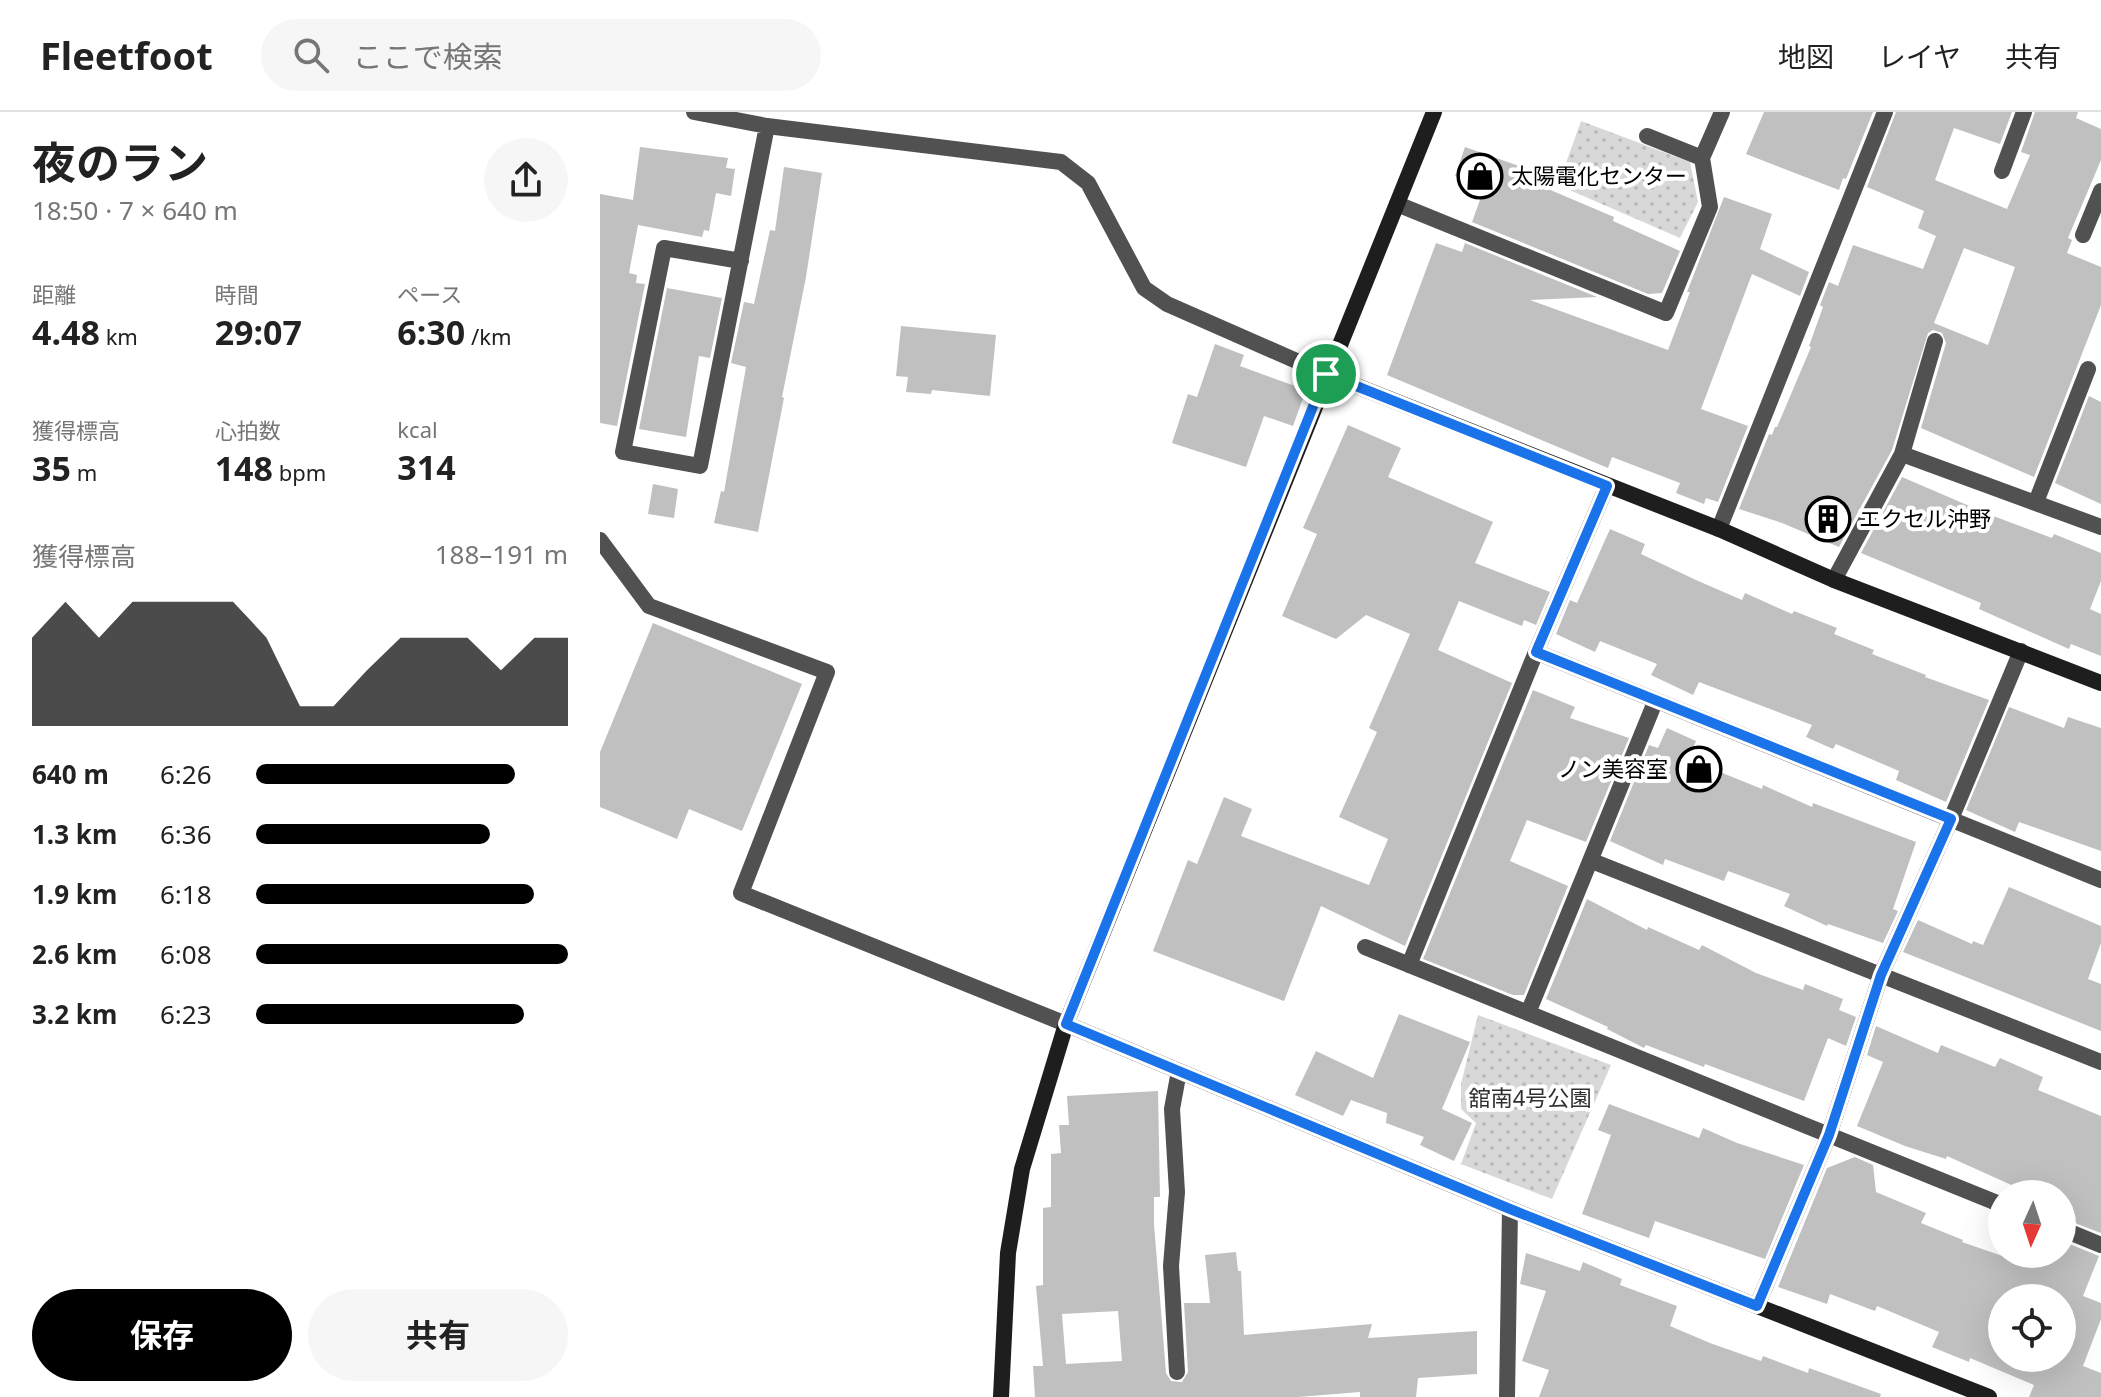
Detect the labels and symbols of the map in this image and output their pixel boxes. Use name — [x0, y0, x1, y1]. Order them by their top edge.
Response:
shop icon: 太陽電化センター — [1456, 152, 1504, 200]
place label: 太陽電化センター — [1511, 160, 1687, 190]
pin — [1292, 340, 1360, 408]
building icon: エクセル沖野 — [1804, 495, 1852, 543]
place label: エクセル沖野 — [1859, 503, 1991, 533]
shop icon: ノン美容室 — [1675, 745, 1723, 793]
place label: ノン美容室 — [1558, 753, 1668, 783]
park label: 舘南4号公園 — [1469, 1082, 1591, 1112]
north arrow — [1988, 1180, 2076, 1268]

